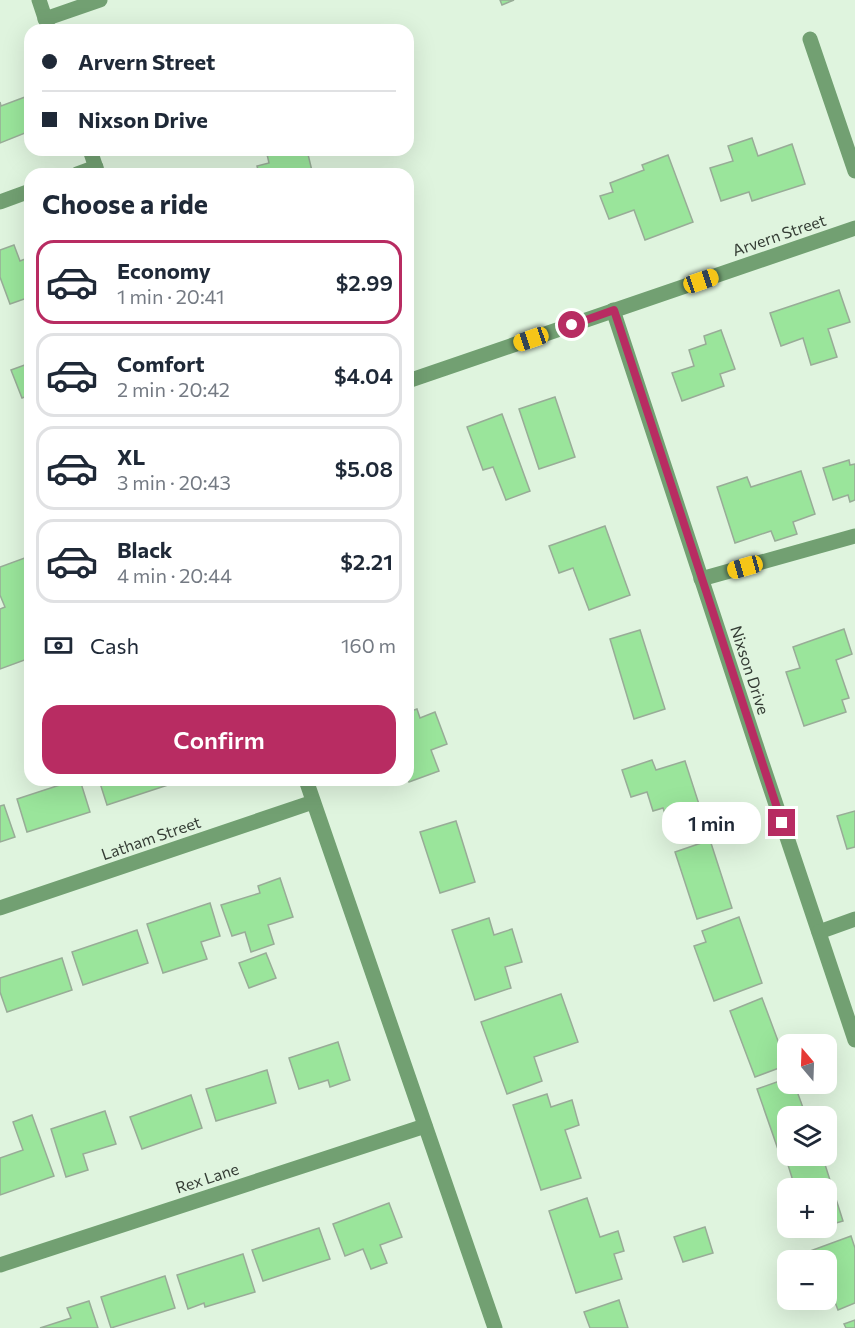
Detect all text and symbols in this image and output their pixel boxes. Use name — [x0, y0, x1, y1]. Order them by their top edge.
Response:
text: Arvern Street — [78, 48, 215, 75]
text: Nixson Drive — [78, 106, 208, 133]
text: Choose a ride — [42, 187, 208, 220]
street label: Arvern Street — [730, 210, 829, 259]
icon: car — [45, 255, 99, 309]
text: Economy — [117, 257, 211, 284]
car — [681, 267, 721, 295]
text: $2.99 — [336, 269, 393, 296]
text: 1 min · 20:41 — [117, 284, 225, 308]
route start — [558, 311, 585, 338]
car — [511, 325, 551, 353]
icon: car — [45, 348, 99, 402]
text: Comfort — [117, 350, 205, 377]
text: $4.04 — [334, 362, 393, 389]
text: 2 min · 20:42 — [117, 377, 230, 401]
icon: car — [45, 441, 99, 495]
text: XL — [117, 443, 145, 470]
text: $5.08 — [335, 455, 393, 482]
text: 3 min · 20:43 — [117, 470, 231, 494]
icon: car — [45, 534, 99, 588]
text: Black — [117, 536, 172, 563]
text: $2.21 — [340, 548, 393, 575]
car — [725, 553, 765, 581]
text: 4 min · 20:44 — [117, 563, 232, 587]
street label: Nixson Drive — [727, 623, 774, 717]
icon: cash — [42, 629, 75, 662]
text: Cash — [90, 632, 139, 659]
text: 160 m — [341, 633, 396, 657]
button: Confirm — [42, 705, 396, 774]
callout: 1 min — [662, 802, 761, 844]
route end — [768, 809, 795, 836]
street label: Latham Street — [99, 811, 203, 863]
text: 1 min — [688, 811, 735, 835]
north arrow — [777, 1034, 837, 1094]
map controls — [777, 1034, 837, 1310]
button: layers — [777, 1106, 837, 1166]
street label: Rex Lane — [173, 1158, 241, 1197]
button: + — [777, 1178, 837, 1238]
button: − — [777, 1250, 837, 1310]

